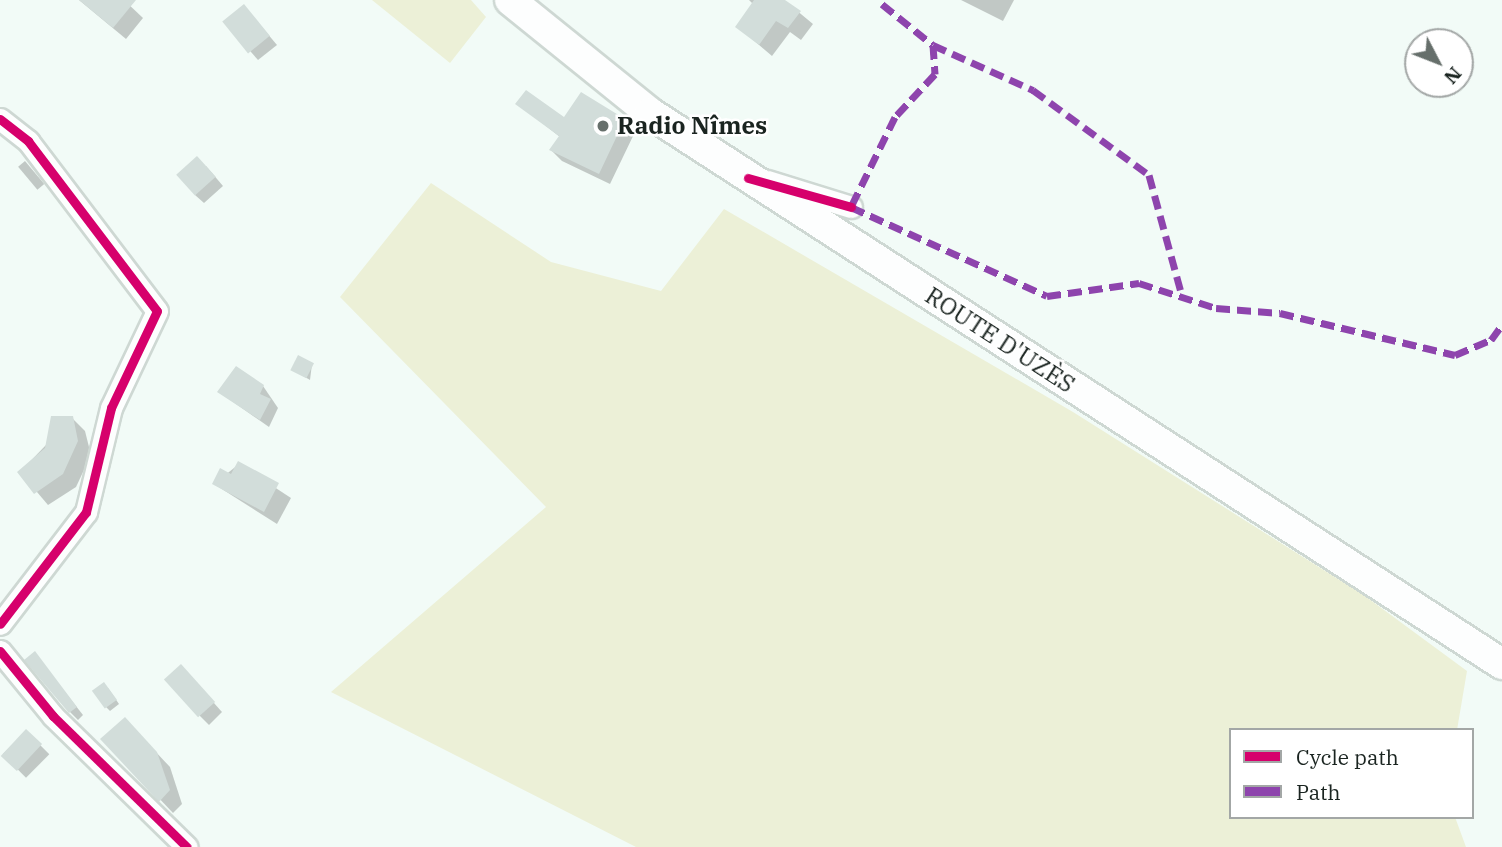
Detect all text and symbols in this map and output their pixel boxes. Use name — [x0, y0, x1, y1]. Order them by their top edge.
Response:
north arrow — [1404, 28, 1474, 98]
text: N — [1439, 62, 1467, 89]
place label: Radio Nîmes — [617, 112, 767, 140]
marker: Radio Nîmes — [595, 118, 611, 134]
street label: ROUTE D'UZÈS — [920, 281, 1080, 399]
legend — [1229, 728, 1474, 819]
text: Cycle path — [1296, 743, 1399, 771]
text: Path — [1296, 778, 1341, 806]

